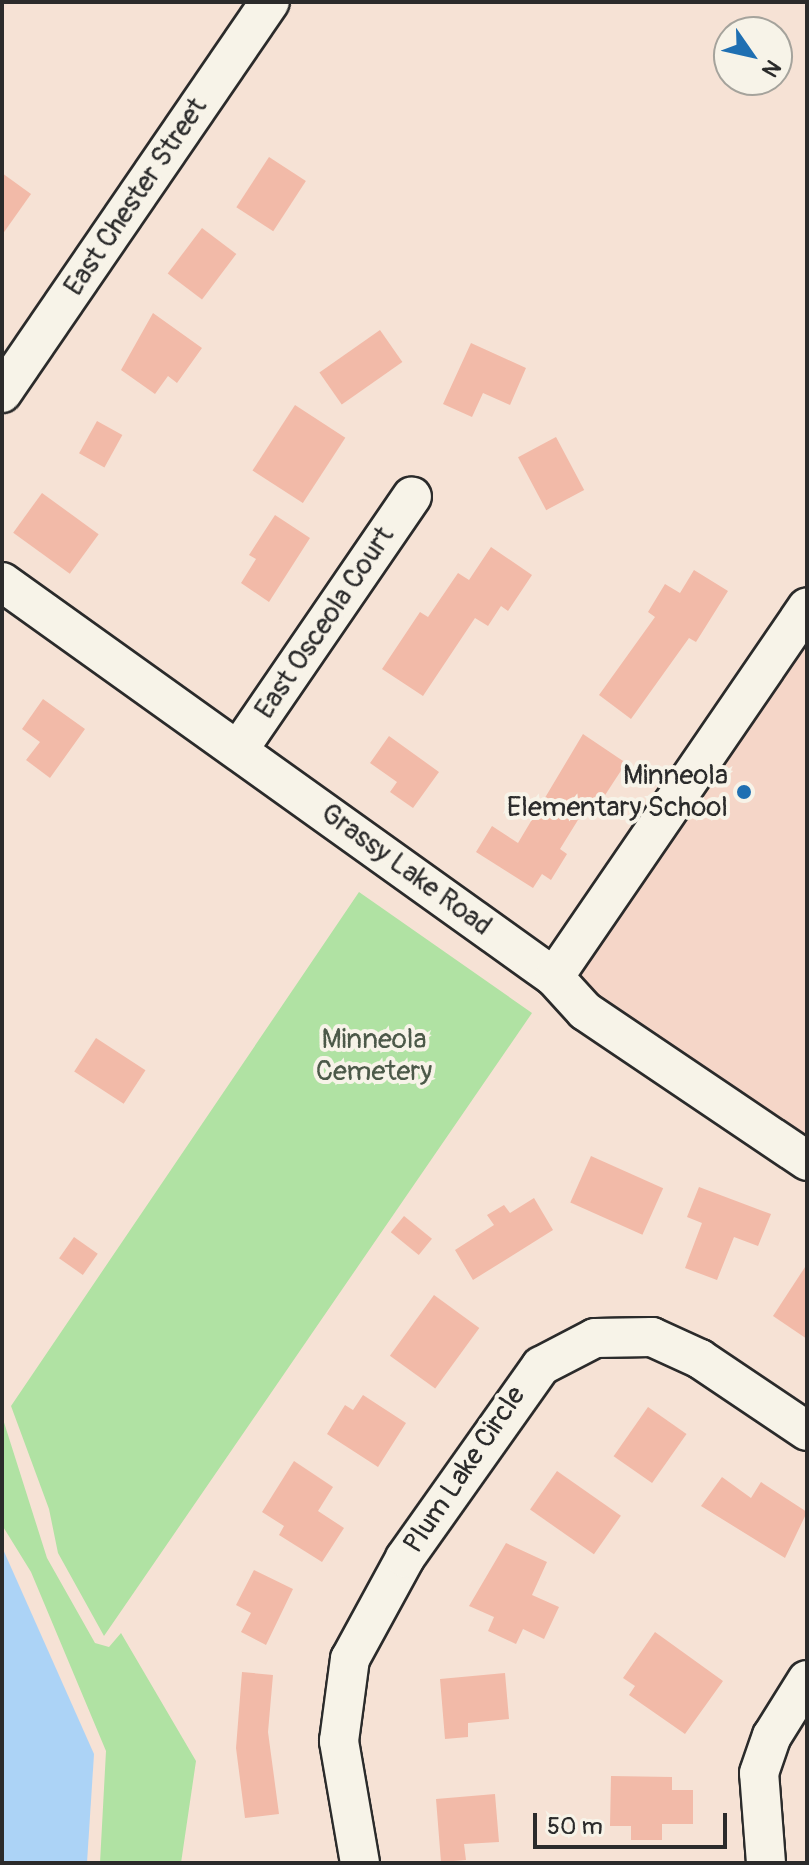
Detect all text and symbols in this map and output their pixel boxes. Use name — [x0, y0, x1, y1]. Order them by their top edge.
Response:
north arrow — [713, 16, 793, 96]
text: N — [755, 54, 787, 82]
street label: East Chester Street — [57, 92, 215, 302]
street label: East Osceola Court — [248, 521, 402, 725]
place label: Minneola Elementary School — [507, 759, 728, 825]
marker: Minneola Elementary School — [735, 783, 753, 801]
street label: Grassy Lake Road — [314, 797, 498, 943]
park label: Minneola Cemetery — [316, 1023, 432, 1089]
street label: Plum Lake Circle — [397, 1380, 533, 1560]
scale bar — [537, 1797, 731, 1847]
text: 50 m — [547, 1812, 603, 1841]

